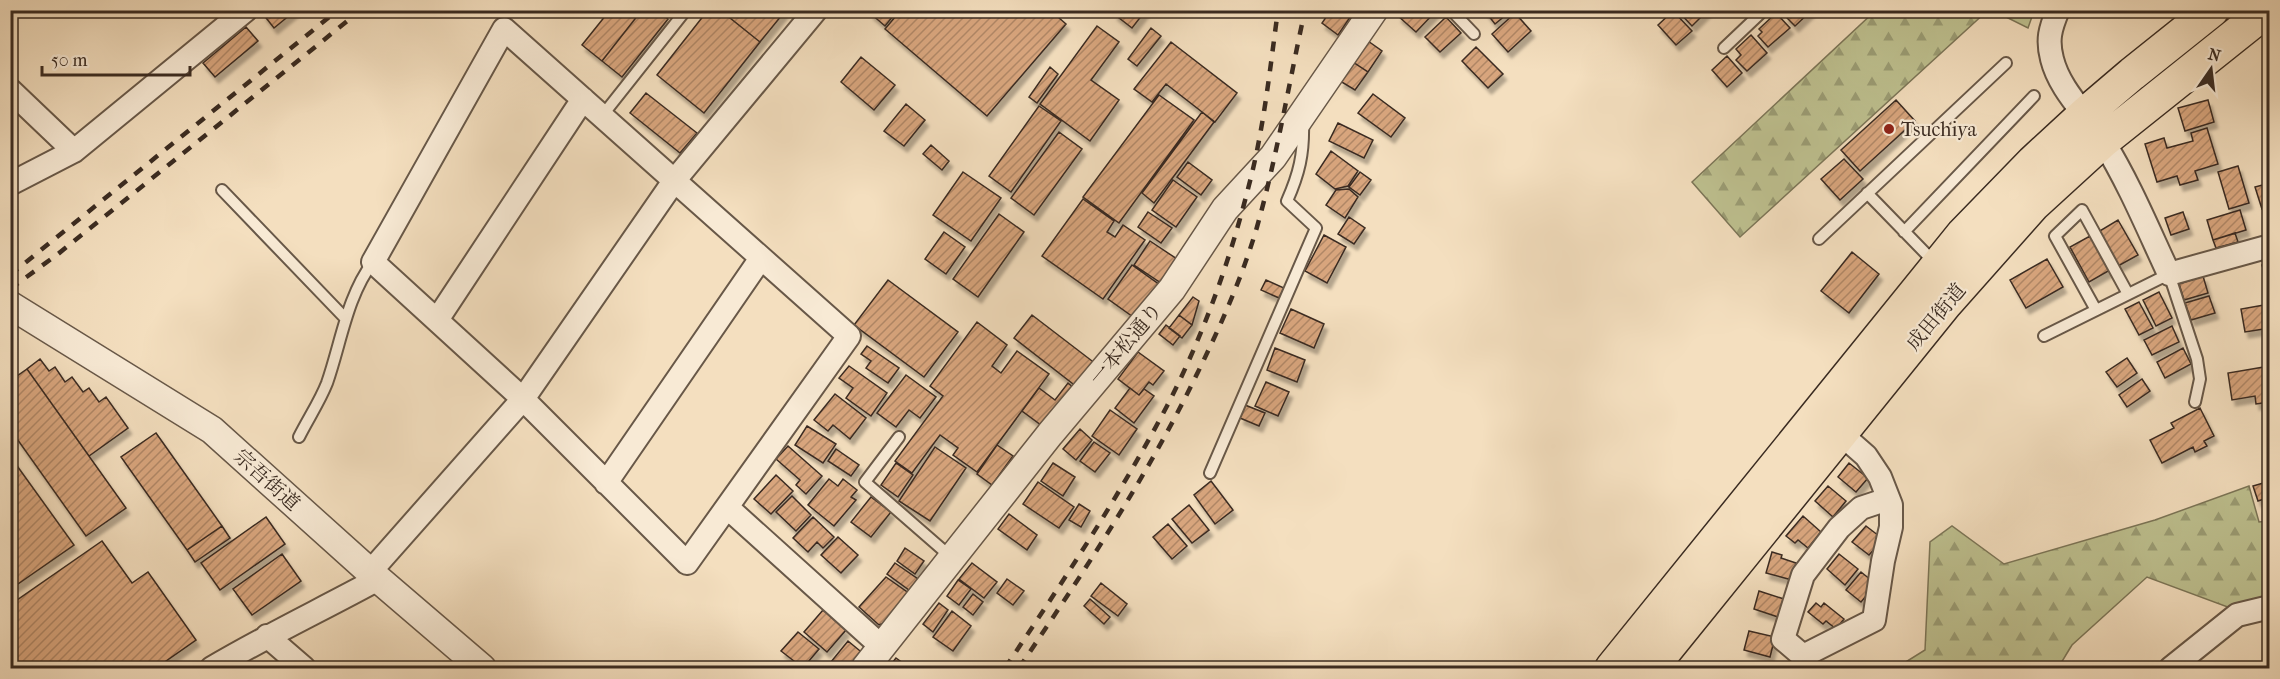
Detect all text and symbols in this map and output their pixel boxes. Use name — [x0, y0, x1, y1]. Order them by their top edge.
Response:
scale bar — [42, 39, 190, 77]
north arrow — [2181, 39, 2241, 99]
text: N — [2206, 44, 2224, 66]
text: 50 m — [51, 50, 88, 71]
place label: Tsuchiya — [1901, 118, 1977, 141]
marker: Tsuchiya — [1882, 122, 1896, 136]
street label: 成田街道 — [1901, 279, 1971, 355]
street label: 一本松通り — [1085, 298, 1167, 390]
street label: 宗吾街道 — [230, 445, 304, 515]

